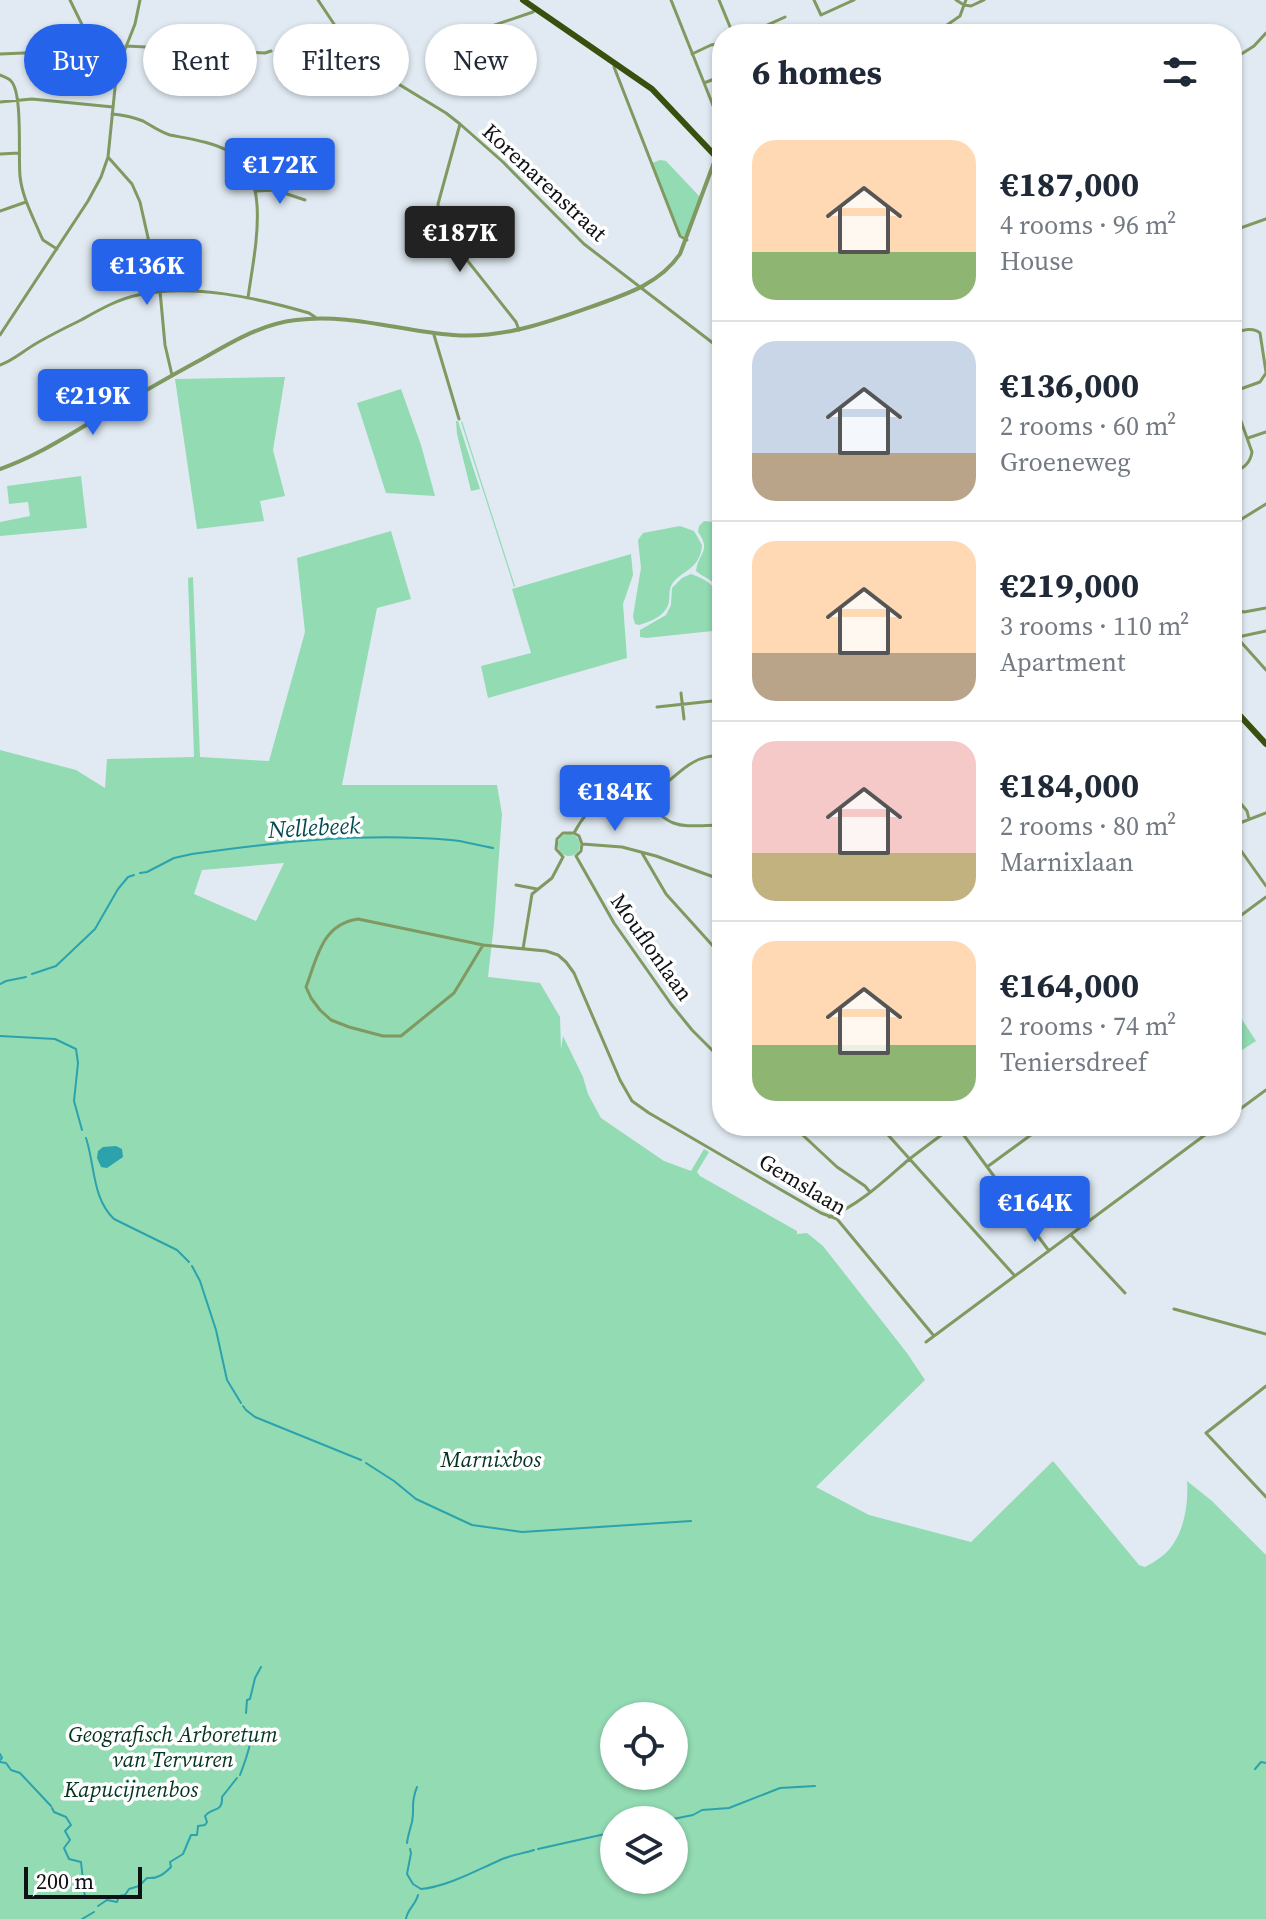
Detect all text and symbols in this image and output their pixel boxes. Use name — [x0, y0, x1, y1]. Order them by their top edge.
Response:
chip: Buy — [24, 24, 127, 96]
chip: Rent — [143, 24, 257, 96]
chip: Filters — [273, 24, 409, 96]
chip: New — [425, 24, 537, 96]
text: 6 homes — [752, 49, 882, 95]
icon: filters — [1158, 50, 1202, 94]
street label: Korenarenstraat — [476, 116, 614, 248]
pin: €172K — [224, 138, 336, 206]
text: €172K — [243, 146, 317, 182]
text: €187,000 — [1000, 161, 1139, 207]
icon: home — [816, 172, 912, 268]
pin: €187K — [404, 206, 516, 274]
text: 4 rooms · 96 m² — [1000, 207, 1176, 243]
text: €187K — [423, 214, 497, 250]
pin: €136K — [91, 239, 203, 307]
text: House — [1000, 243, 1074, 279]
text: €136K — [110, 247, 184, 283]
text: €136,000 — [1000, 362, 1139, 408]
pin: €219K — [37, 369, 149, 437]
icon: home — [816, 373, 912, 469]
text: €219K — [56, 377, 130, 413]
text: 2 rooms · 60 m² — [1000, 408, 1176, 444]
text: Groeneweg — [1000, 444, 1131, 480]
text: €219,000 — [1000, 562, 1139, 608]
icon: home — [816, 573, 912, 669]
text: 3 rooms · 110 m² — [1000, 608, 1189, 644]
text: Apartment — [1000, 644, 1125, 680]
text: €184,000 — [1000, 762, 1139, 808]
pin: €184K — [559, 765, 671, 833]
text: €184K — [578, 773, 652, 809]
icon: home — [816, 773, 912, 869]
water label: Nellebeek — [266, 808, 362, 846]
text: 2 rooms · 80 m² — [1000, 808, 1176, 844]
text: Marnixlaan — [1000, 844, 1134, 880]
street label: Mouflonlaan — [604, 887, 700, 1007]
text: €164,000 — [1000, 962, 1139, 1008]
icon: home — [816, 973, 912, 1069]
text: 2 rooms · 74 m² — [1000, 1008, 1176, 1044]
text: Teniersdreef — [1000, 1044, 1147, 1080]
street label: Gemslaan — [754, 1146, 852, 1222]
pin: €164K — [979, 1176, 1091, 1244]
text: €164K — [998, 1184, 1072, 1220]
park label: Marnixbos — [440, 1444, 541, 1474]
map controls — [600, 1702, 688, 1894]
button: locate — [600, 1702, 688, 1790]
park label: Geografisch Arboretum van Tervuren — [68, 1719, 278, 1774]
park label: Kapucijnenbos — [63, 1774, 198, 1804]
button: layers — [600, 1806, 688, 1894]
scale bar — [24, 1863, 142, 1899]
text: 200 m — [36, 1866, 94, 1896]

